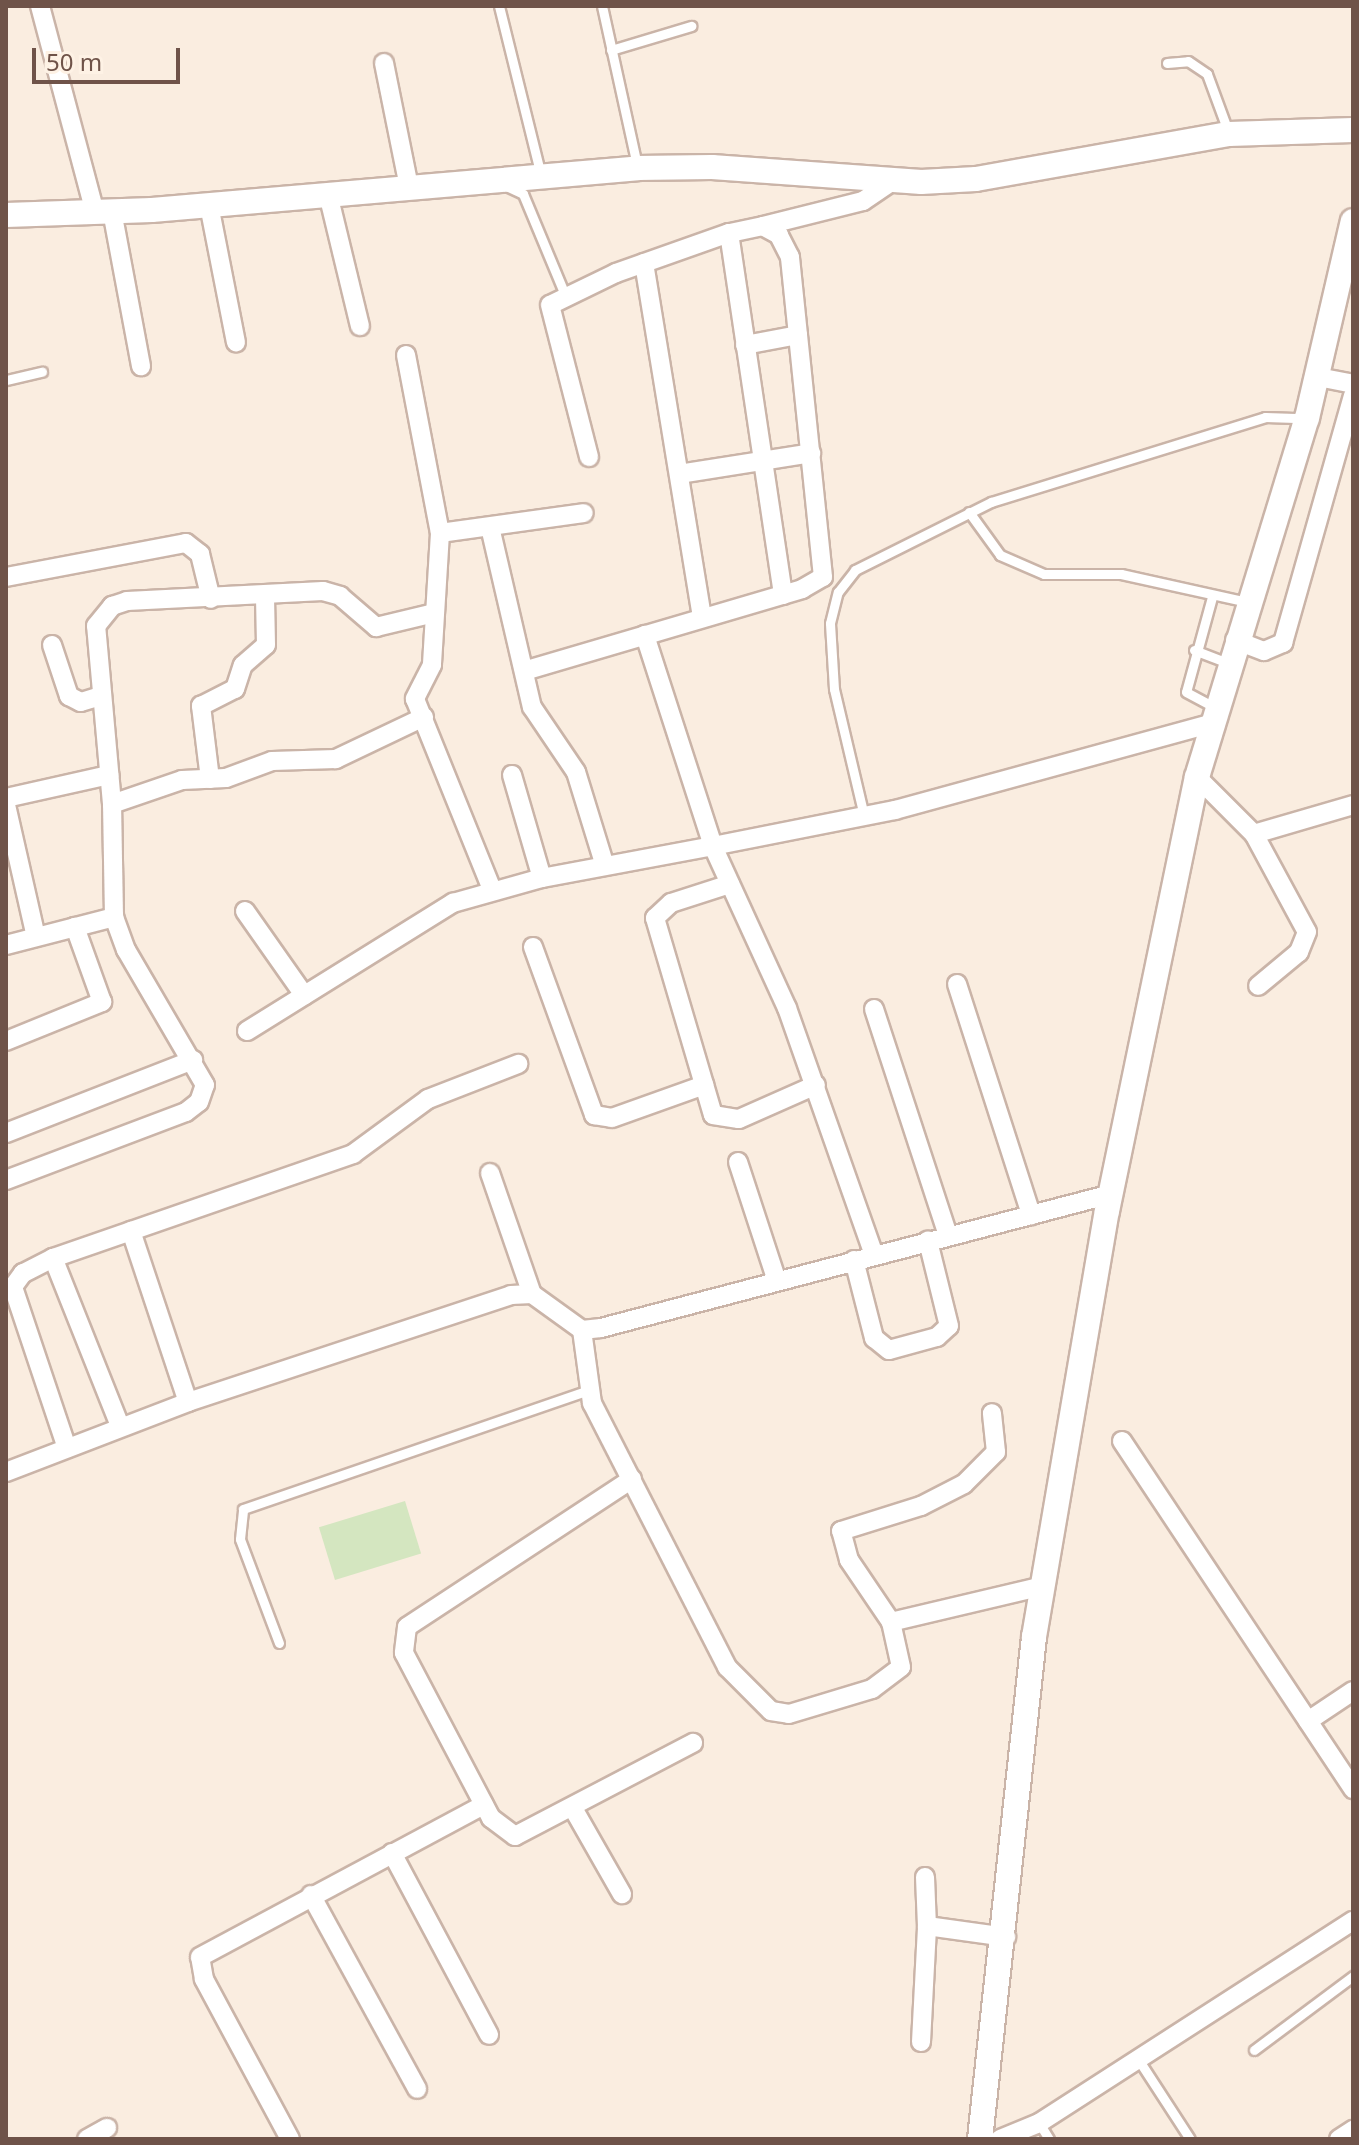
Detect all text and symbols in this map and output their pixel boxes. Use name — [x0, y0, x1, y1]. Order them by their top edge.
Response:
scale bar — [36, 32, 184, 82]
text: 50 m — [46, 45, 102, 78]

